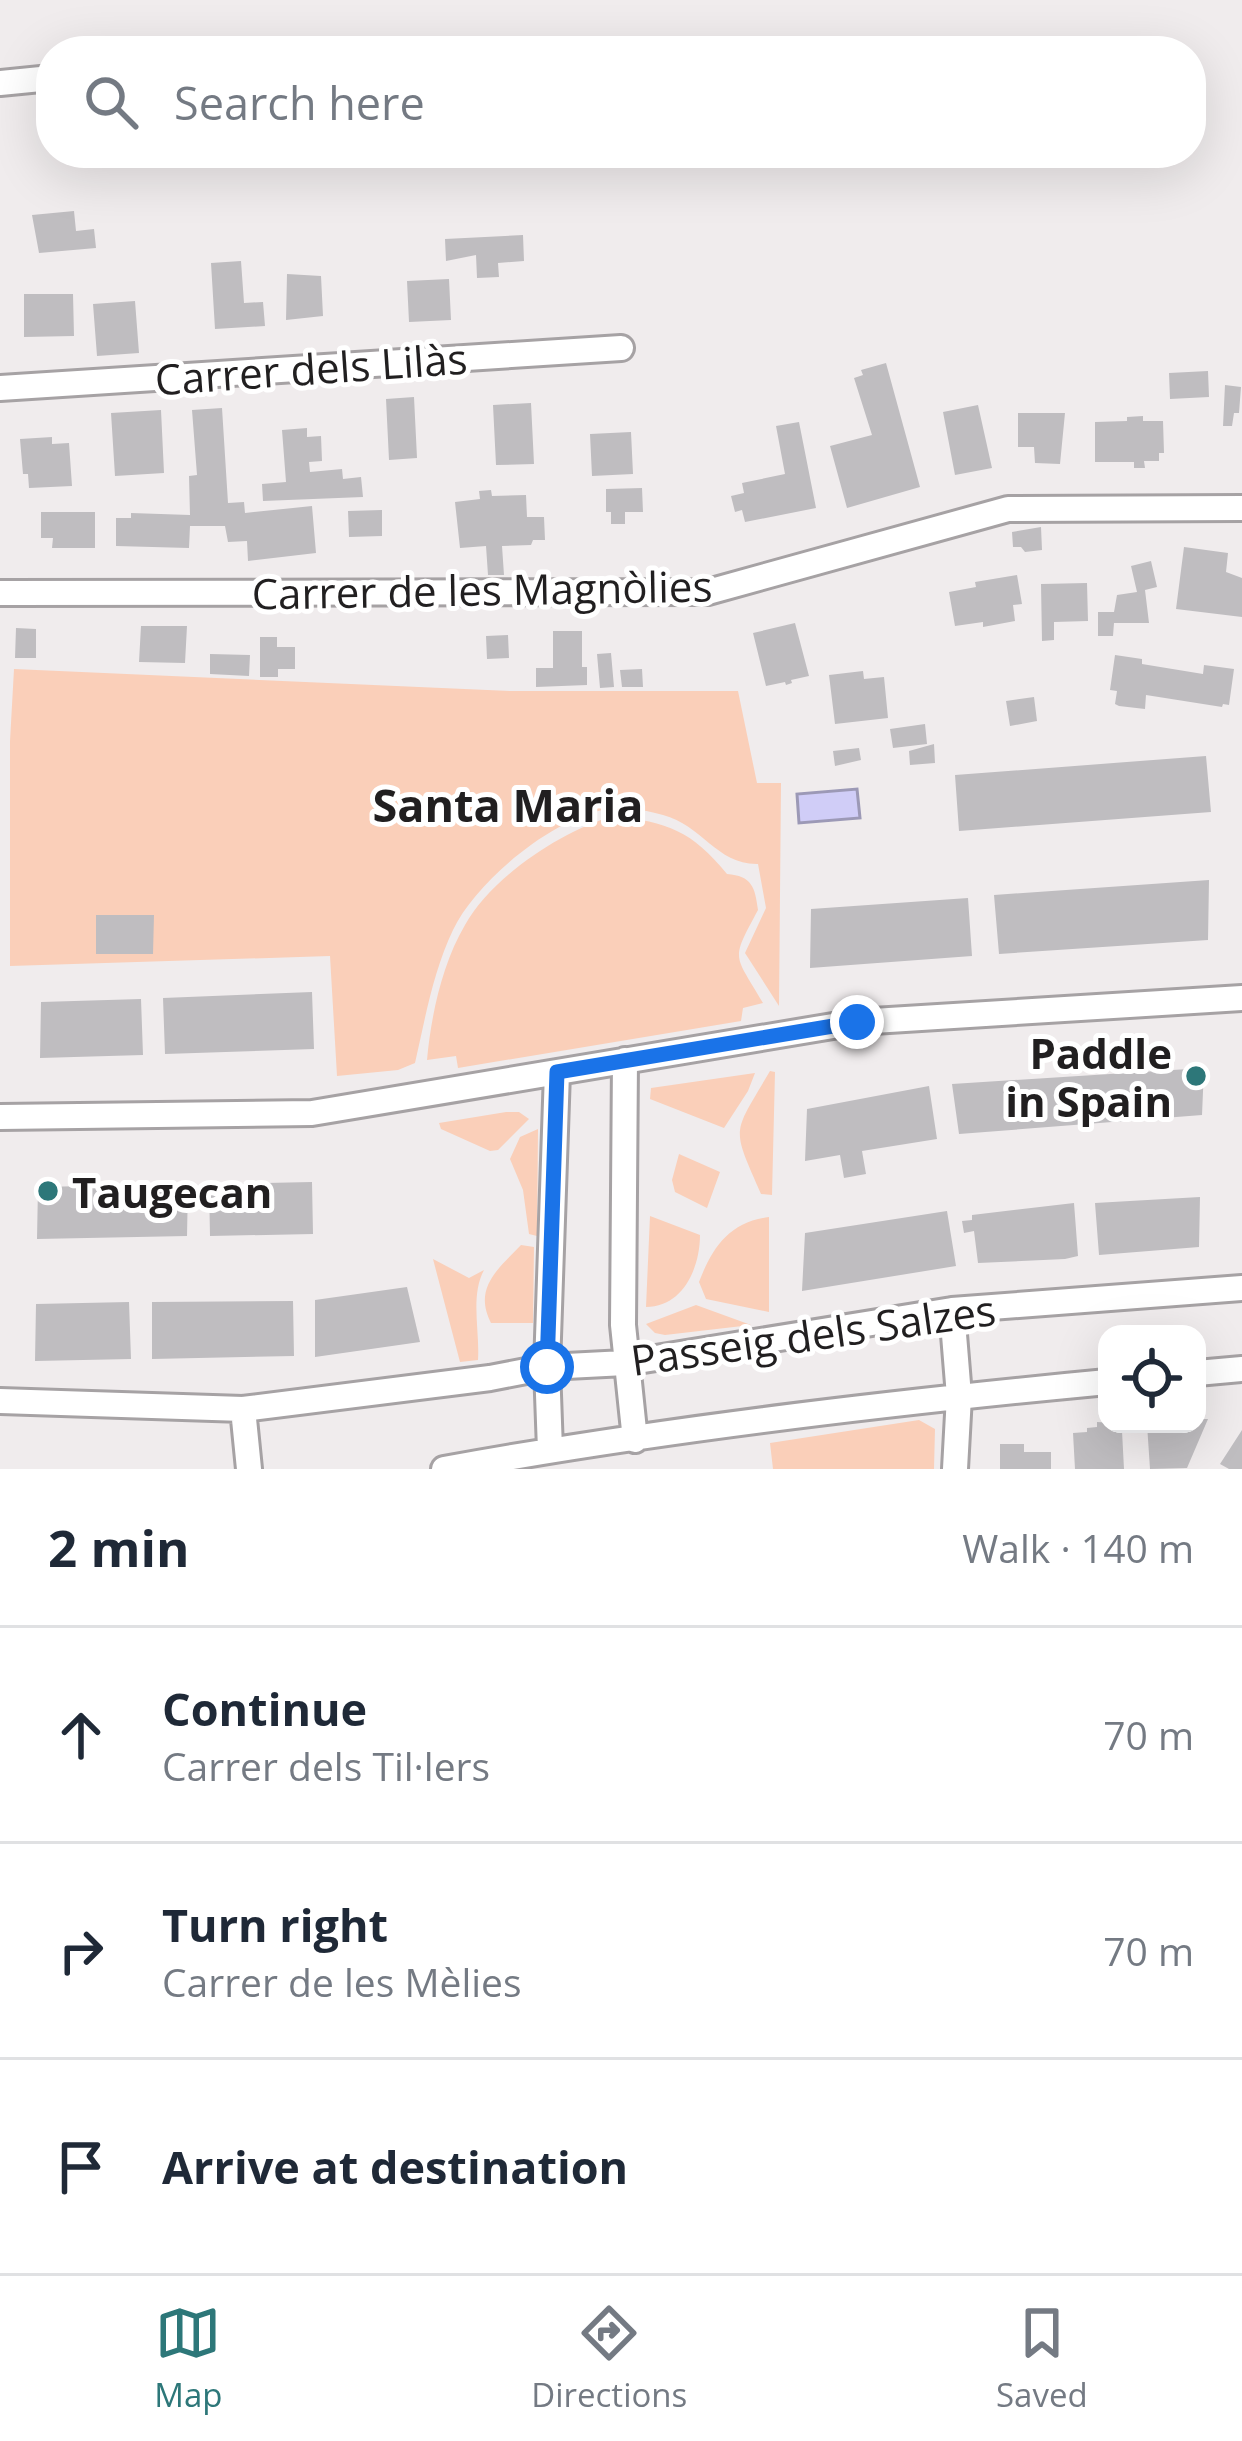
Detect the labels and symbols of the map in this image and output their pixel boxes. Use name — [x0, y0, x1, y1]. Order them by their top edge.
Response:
street label: Carrer dels Lilàs — [153, 329, 469, 407]
street label: Carrer de les Magnòlies — [251, 556, 713, 622]
district label: Santa Maria — [373, 774, 643, 835]
route end — [830, 995, 884, 1049]
place label: Paddle in Spain — [1005, 1024, 1172, 1129]
marker: Paddle in Spain — [1183, 1063, 1209, 1089]
place label: Taugecan — [72, 1163, 272, 1220]
marker: Taugecan — [35, 1178, 61, 1204]
street label: Passeig dels Salzes — [627, 1280, 999, 1388]
route start — [520, 1340, 574, 1394]

